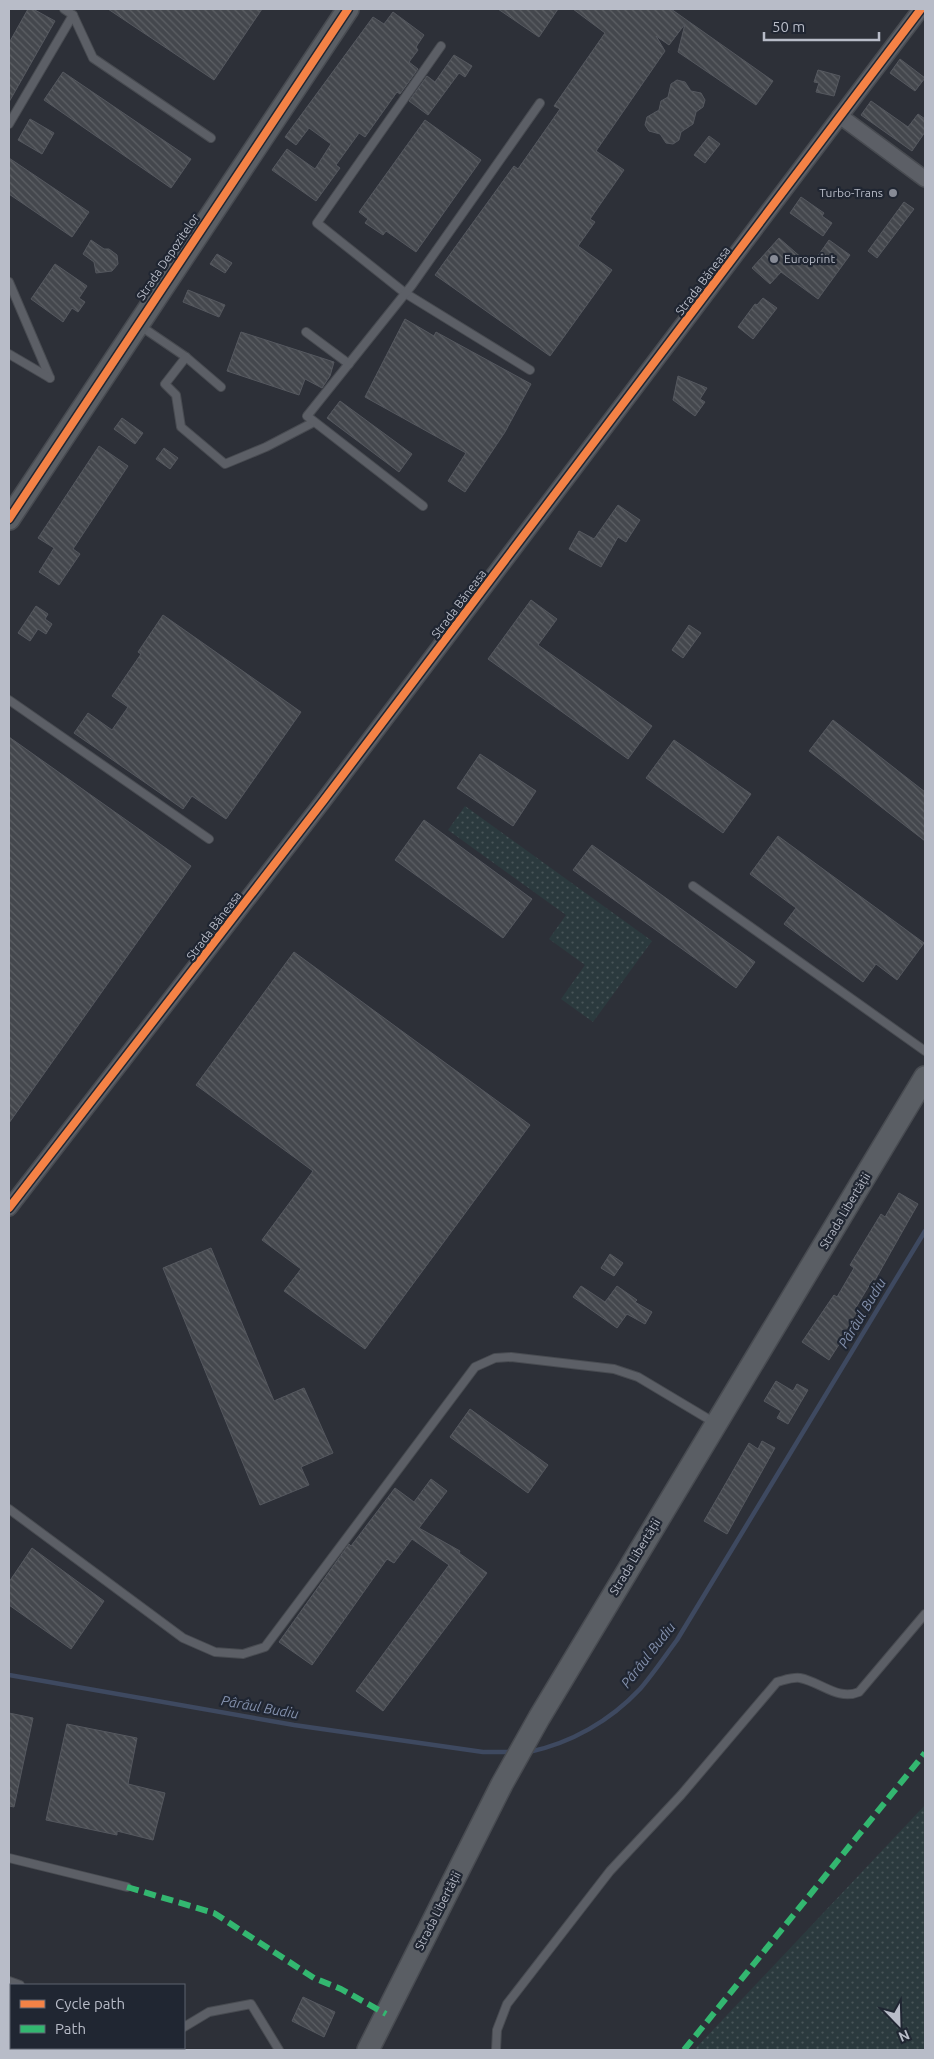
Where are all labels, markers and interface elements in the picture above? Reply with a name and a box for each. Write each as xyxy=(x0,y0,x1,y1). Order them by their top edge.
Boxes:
scale bar xyxy=(764,10,879,42)
text: 50 m xyxy=(772,18,805,35)
place label: Turbo-Trans xyxy=(819,186,883,199)
marker: Turbo-Trans xyxy=(887,187,899,199)
street label: Strada Depozitelor xyxy=(134,211,202,302)
street label: Strada Băneasa xyxy=(673,244,733,318)
place label: Europrint xyxy=(784,252,835,265)
marker: Europrint xyxy=(768,253,780,265)
street label: Strada Băneasa xyxy=(429,567,489,641)
street label: Strada Băneasa xyxy=(184,889,244,963)
street label: Strada Libertății xyxy=(817,1170,872,1251)
water label: Pârâul Budiu xyxy=(835,1275,889,1351)
street label: Strada Libertății xyxy=(607,1516,662,1597)
water label: Pârâul Budiu xyxy=(618,1619,679,1691)
water label: Pârâul Budiu xyxy=(220,1692,300,1722)
street label: Strada Libertății xyxy=(412,1869,463,1952)
legend xyxy=(10,1984,185,2049)
text: Cycle path xyxy=(55,1995,125,2012)
north arrow xyxy=(874,1999,924,2049)
text: Path xyxy=(55,2020,86,2037)
text: N xyxy=(896,2027,912,2045)

